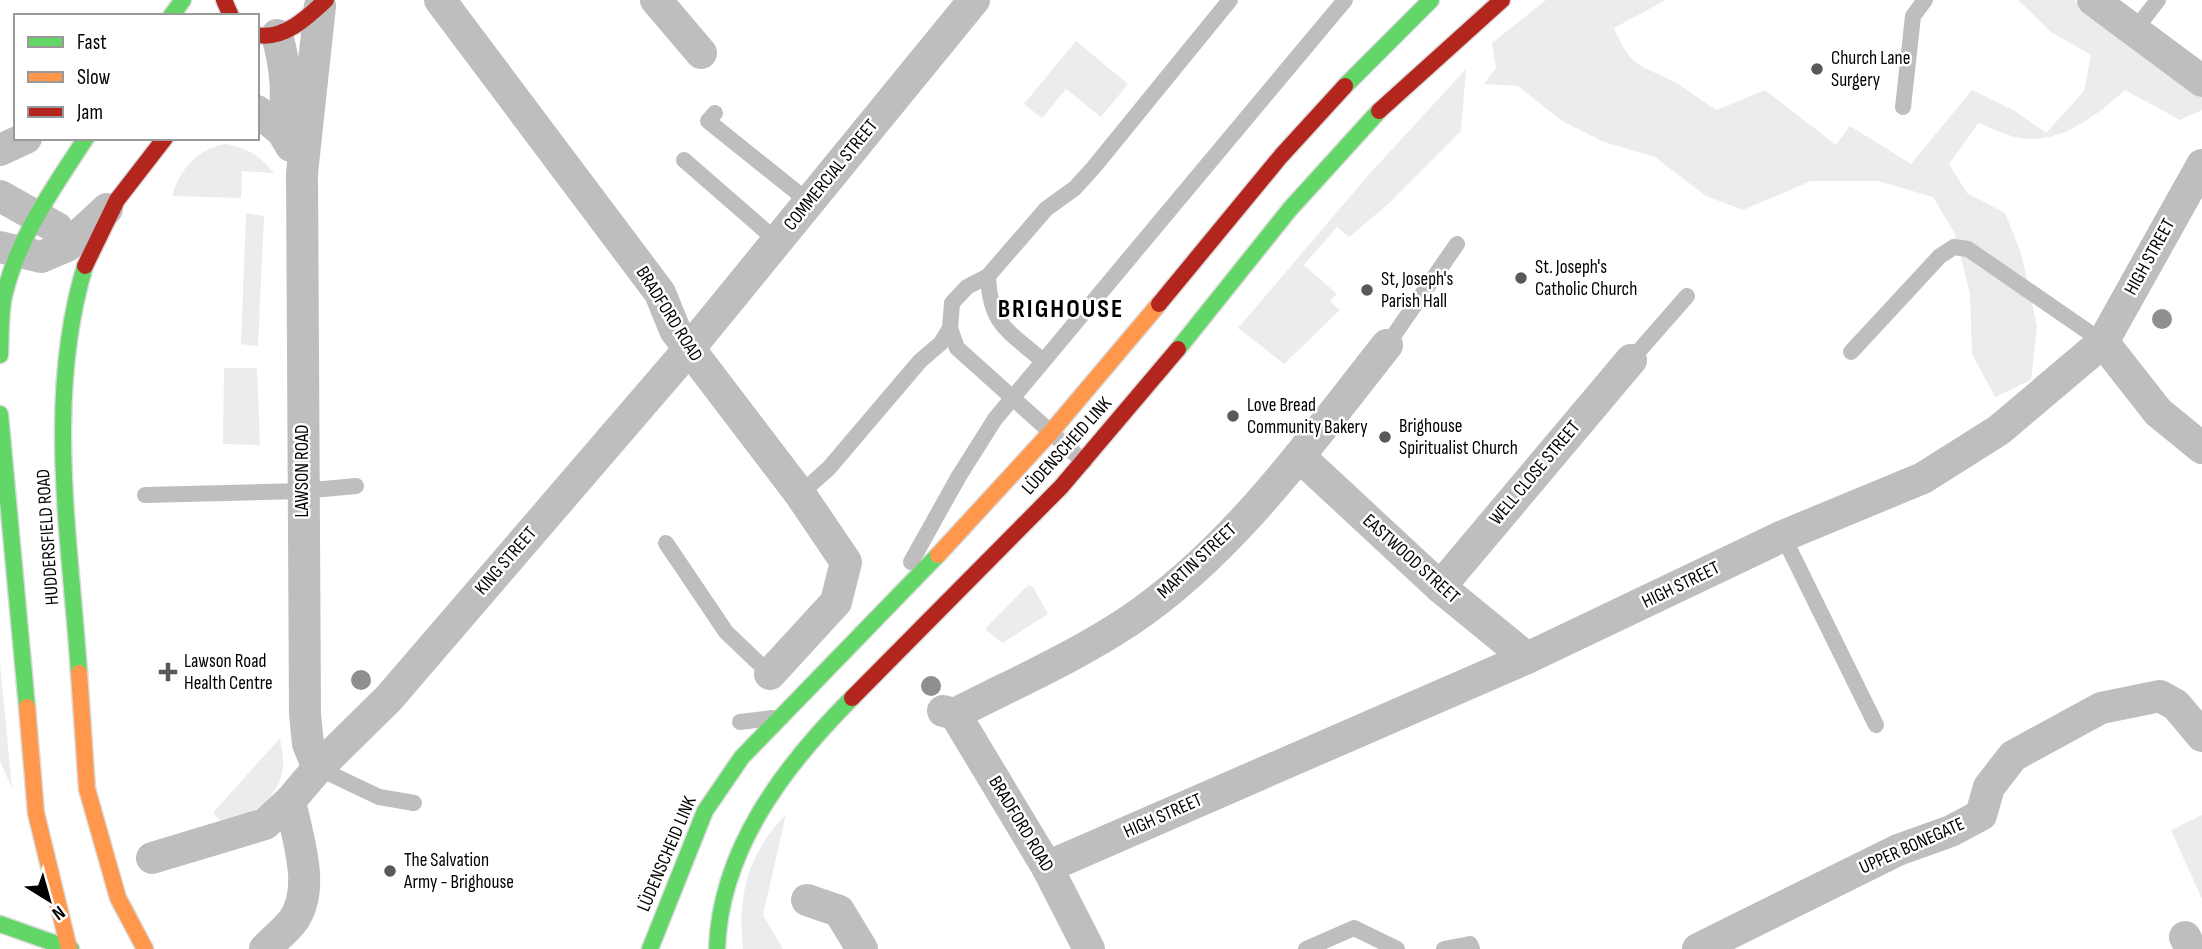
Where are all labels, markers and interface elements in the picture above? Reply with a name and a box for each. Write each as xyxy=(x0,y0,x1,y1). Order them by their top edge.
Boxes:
legend xyxy=(14,14,259,140)
text: Fast xyxy=(77,30,107,55)
place label: Church Lane Surgery xyxy=(1831,47,1910,92)
marker: Church Lane Surgery xyxy=(1809,61,1825,77)
text: Slow xyxy=(77,65,111,90)
text: Jam xyxy=(76,100,103,125)
street label: COMMERCIAL STREET xyxy=(779,114,883,235)
street label: HIGH STREET xyxy=(2120,215,2180,299)
place label: St. Joseph's Catholic Church xyxy=(1535,256,1637,301)
street label: BRADFORD ROAD xyxy=(631,262,707,366)
place label: St, Joseph's Parish Hall xyxy=(1381,268,1454,313)
marker: St. Joseph's Catholic Church xyxy=(1513,270,1529,286)
marker: St, Joseph's Parish Hall xyxy=(1359,282,1375,298)
district label: BRIGHOUSE xyxy=(998,294,1124,325)
street label: LÜDENSCHEID LINK xyxy=(1017,392,1117,499)
place label: Love Bread Community Bakery xyxy=(1247,394,1368,439)
marker: Love Bread Community Bakery xyxy=(1225,408,1241,424)
place label: Brighouse Spiritualist Church xyxy=(1399,415,1518,460)
street label: WELL CLOSE STREET xyxy=(1485,416,1586,530)
street label: LAWSON ROAD xyxy=(291,425,314,517)
marker: Brighouse Spiritualist Church xyxy=(1377,429,1393,445)
street label: HUDDERSFIELD ROAD xyxy=(32,468,64,606)
street label: EASTWOOD STREET xyxy=(1358,509,1465,609)
street label: MARTIN STREET xyxy=(1153,518,1242,604)
street label: KING STREET xyxy=(470,522,542,600)
street label: HIGH STREET xyxy=(1638,556,1724,614)
place label: Lawson Road Health Centre xyxy=(184,650,273,695)
marker: Lawson Road Health Centre xyxy=(158,662,178,682)
street label: BRADFORD ROAD xyxy=(983,772,1059,876)
street label: HIGH STREET xyxy=(1120,788,1206,843)
street label: LÜDENSCHEID LINK xyxy=(632,792,702,915)
street label: UPPER BONEGATE xyxy=(1856,813,1968,879)
place label: The Salvation Army - Brighouse xyxy=(403,849,514,894)
marker: The Salvation Army - Brighouse xyxy=(382,863,398,879)
north arrow xyxy=(14,865,84,935)
text: N xyxy=(47,900,69,925)

